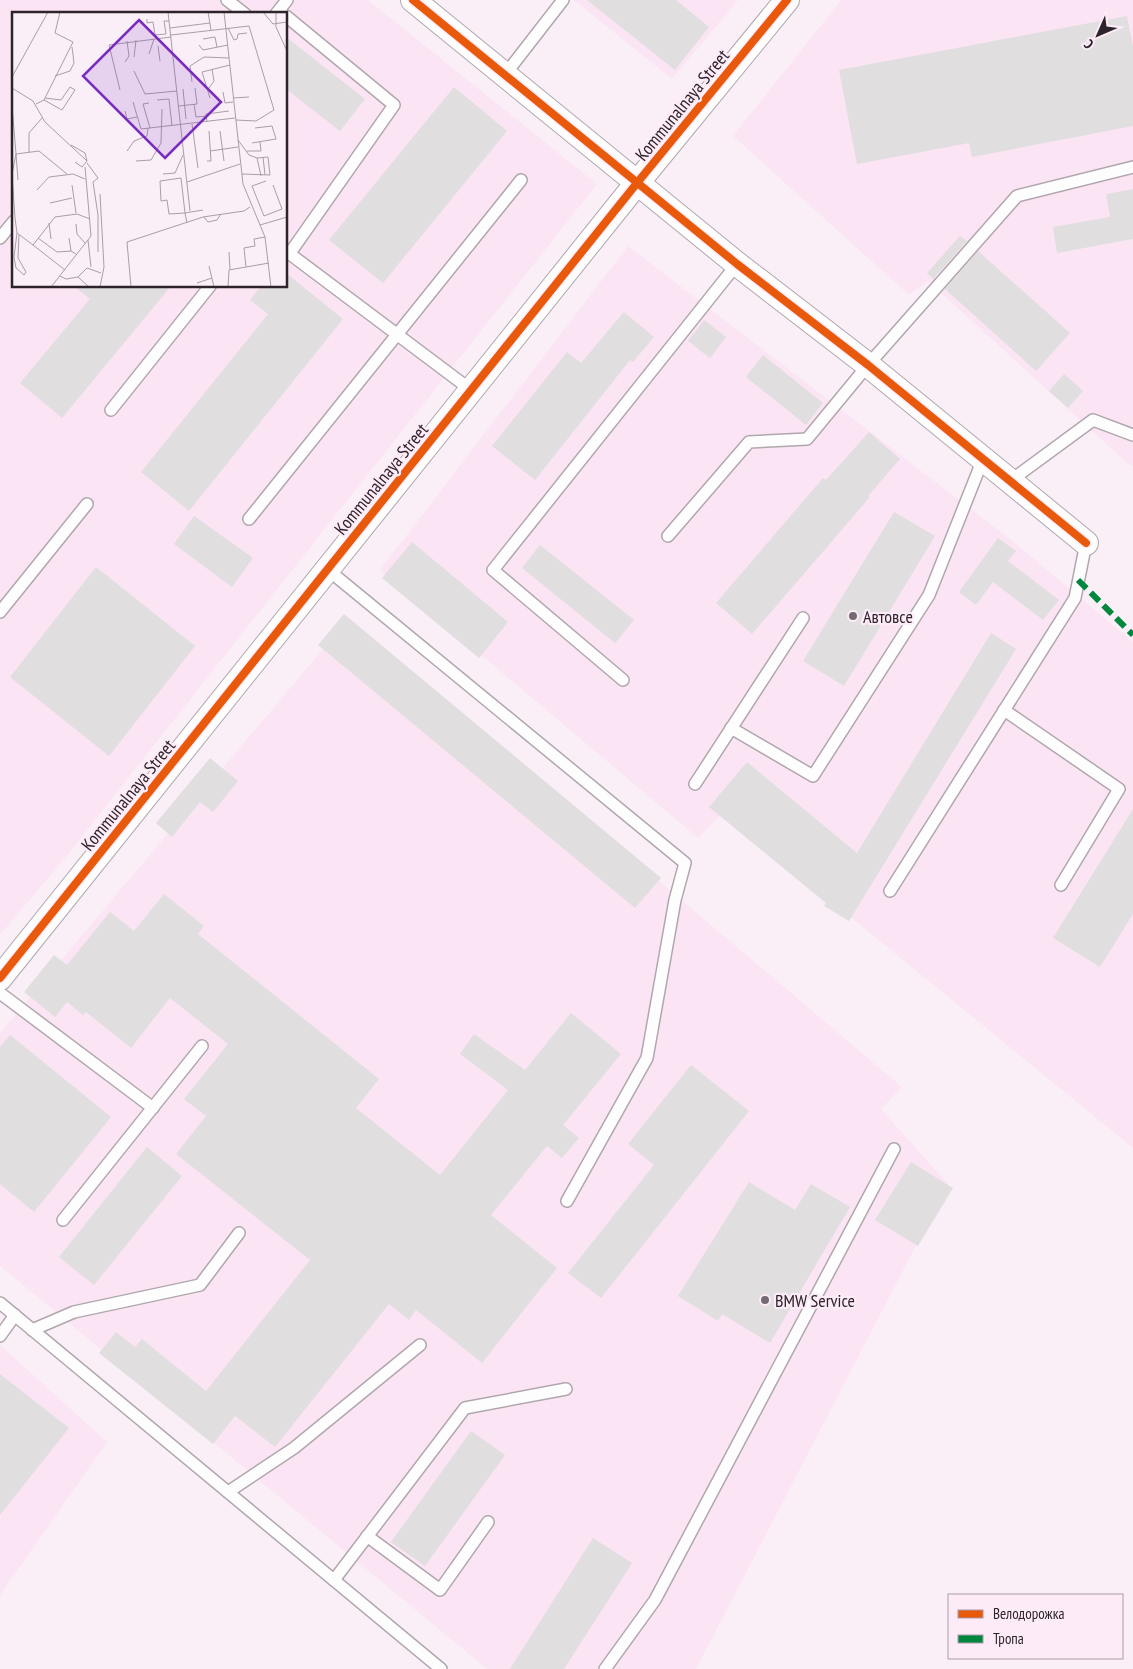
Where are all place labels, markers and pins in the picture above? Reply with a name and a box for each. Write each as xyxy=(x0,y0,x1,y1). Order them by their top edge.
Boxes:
place label: Автовсе xyxy=(863,605,913,628)
marker: Автовсе xyxy=(847,610,859,622)
place label: BMW Service xyxy=(775,1289,855,1312)
marker: BMW Service xyxy=(759,1294,771,1306)

